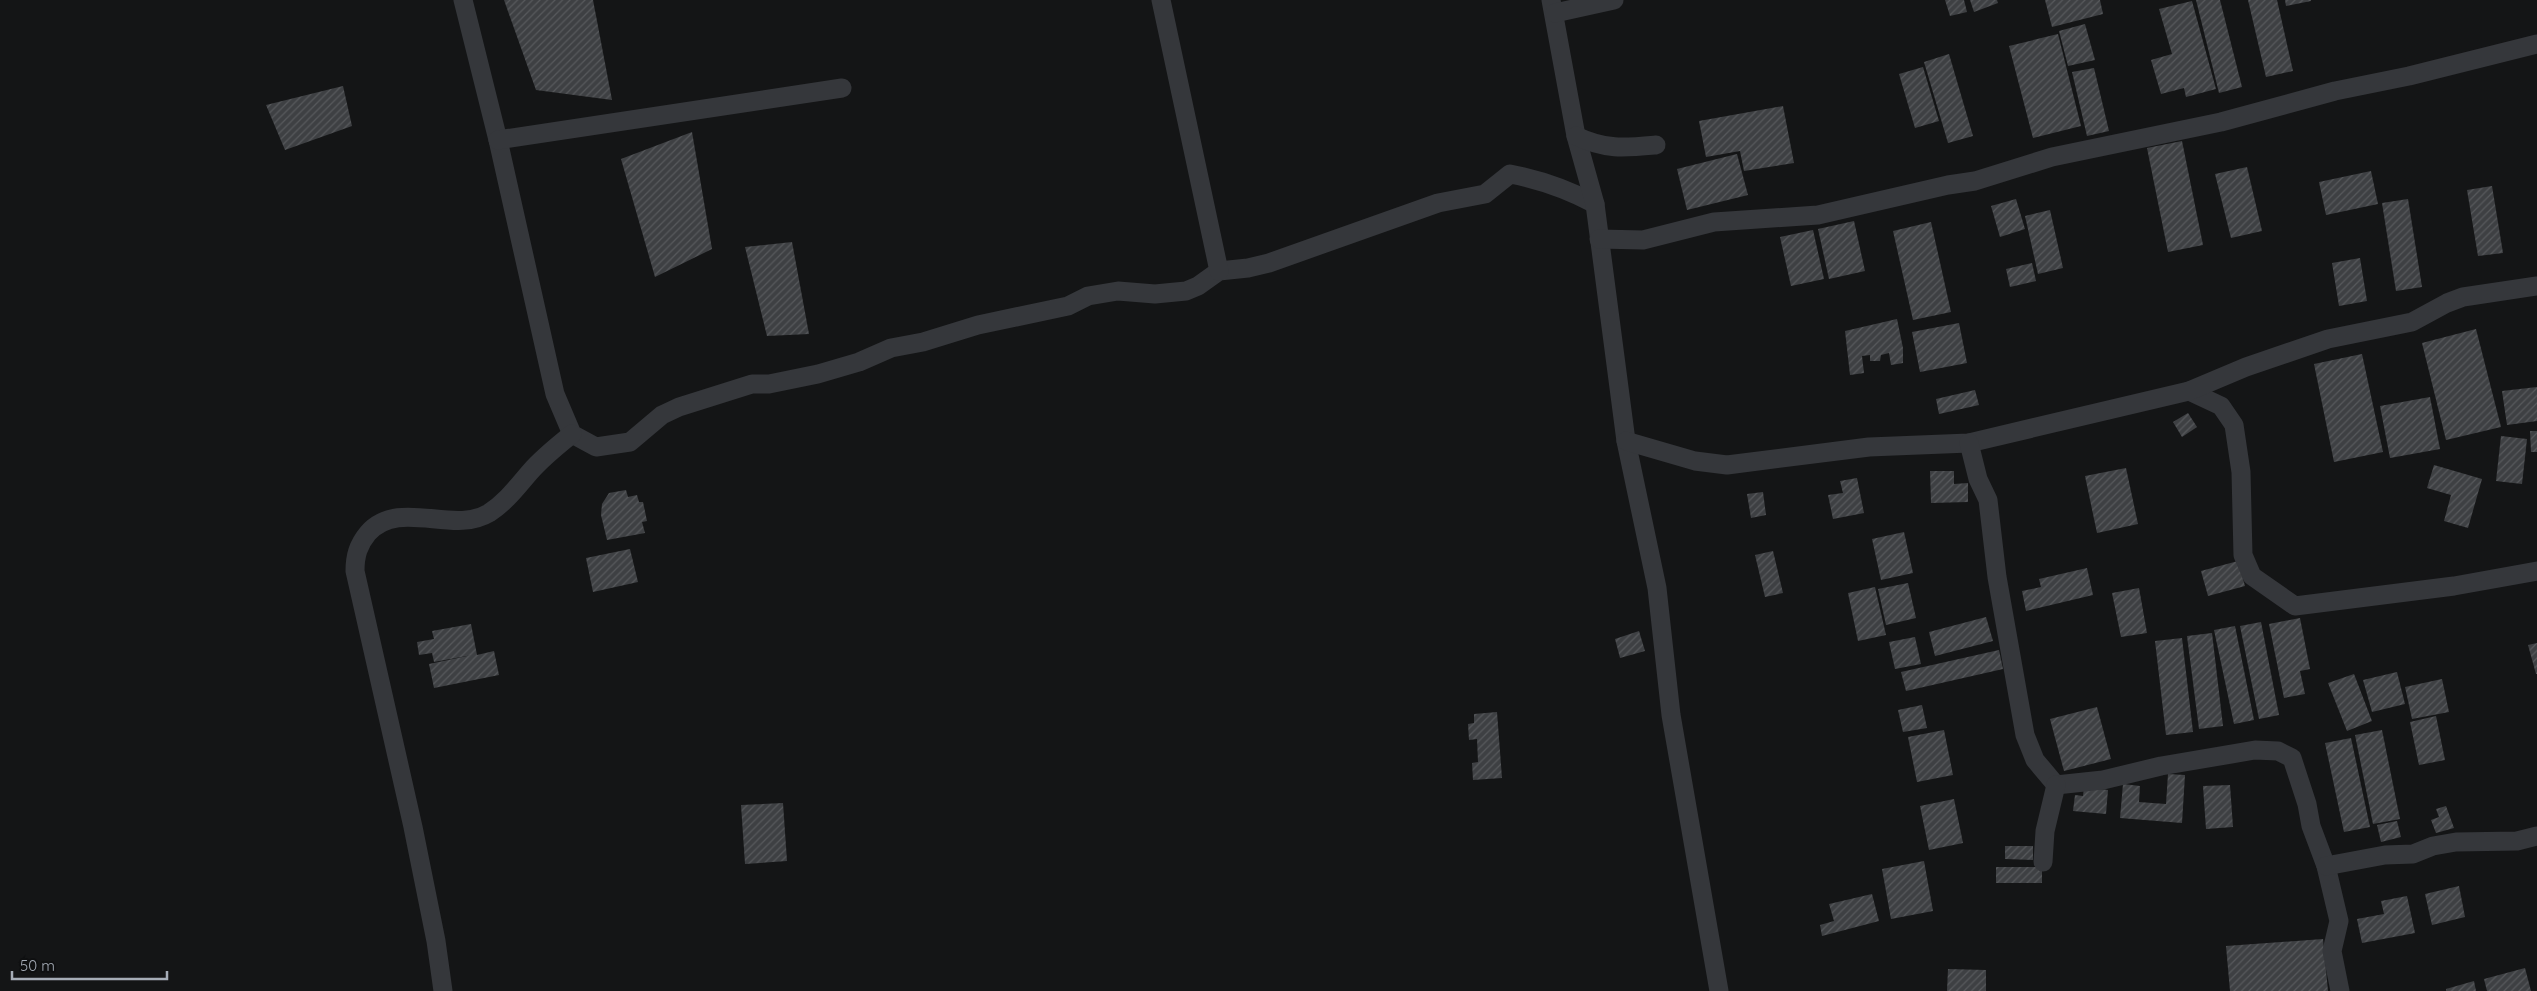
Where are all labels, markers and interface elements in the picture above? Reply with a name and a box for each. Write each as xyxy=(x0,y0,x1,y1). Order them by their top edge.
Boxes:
scale bar xyxy=(12,948,168,980)
text: 50 m xyxy=(20,956,55,975)

